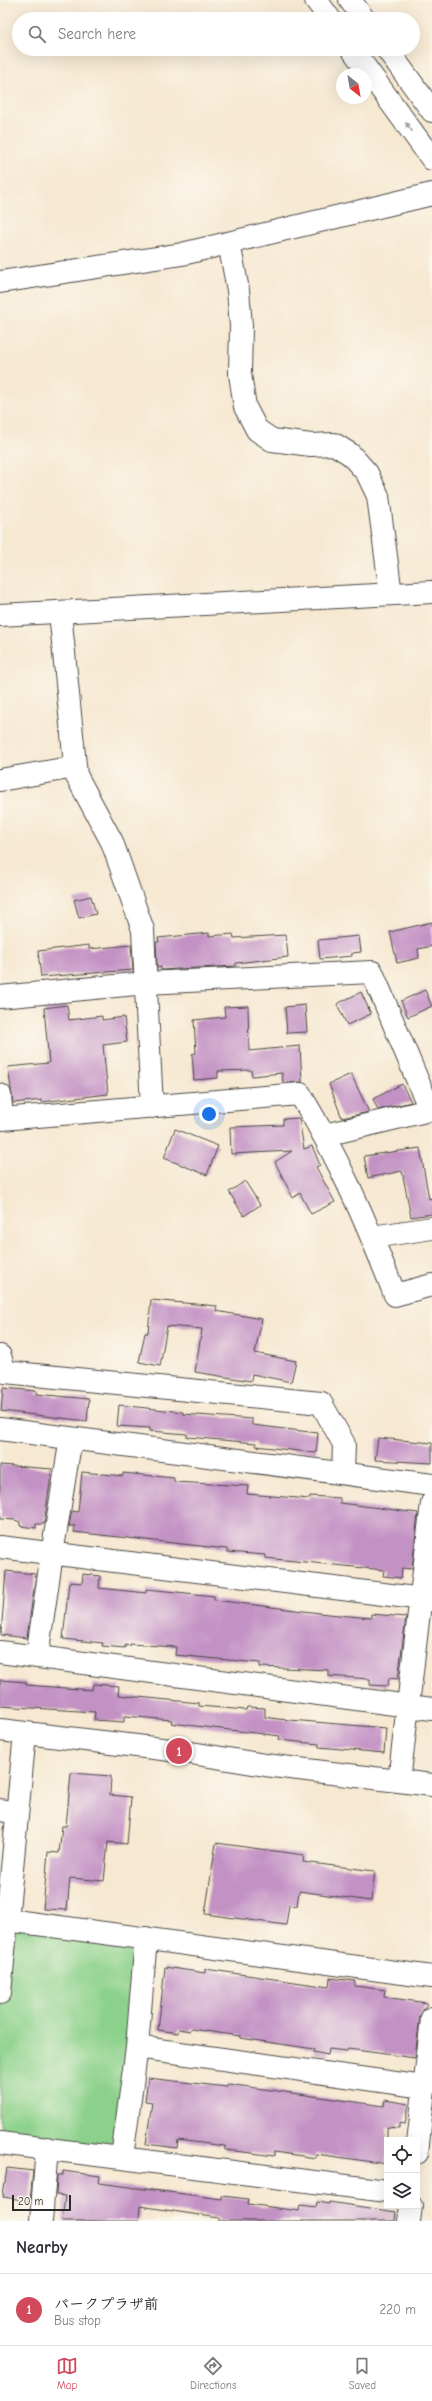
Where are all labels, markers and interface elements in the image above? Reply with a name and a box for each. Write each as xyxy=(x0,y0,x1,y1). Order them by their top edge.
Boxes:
search box xyxy=(12,12,420,56)
icon: search xyxy=(26,23,48,45)
text: Search here xyxy=(58,25,136,43)
north arrow xyxy=(336,68,372,104)
one-way arrow xyxy=(405,122,413,132)
your location xyxy=(199,1104,219,1124)
pin: 1 xyxy=(166,1736,192,1766)
map controls xyxy=(384,2137,420,2209)
button: locate xyxy=(384,2137,420,2173)
button: layers xyxy=(384,2173,420,2209)
scale bar xyxy=(12,2193,71,2212)
text: 20 m xyxy=(18,2195,43,2208)
text: Nearby xyxy=(16,2238,67,2257)
text: パークプラザ前 xyxy=(54,2295,159,2313)
text: 1 xyxy=(26,2302,32,2317)
text: 220 m xyxy=(379,2302,416,2317)
text: Bus stop xyxy=(54,2313,101,2328)
tab: Map xyxy=(56,2355,78,2392)
tab: Directions xyxy=(190,2355,237,2392)
tab: Saved xyxy=(349,2355,376,2392)

